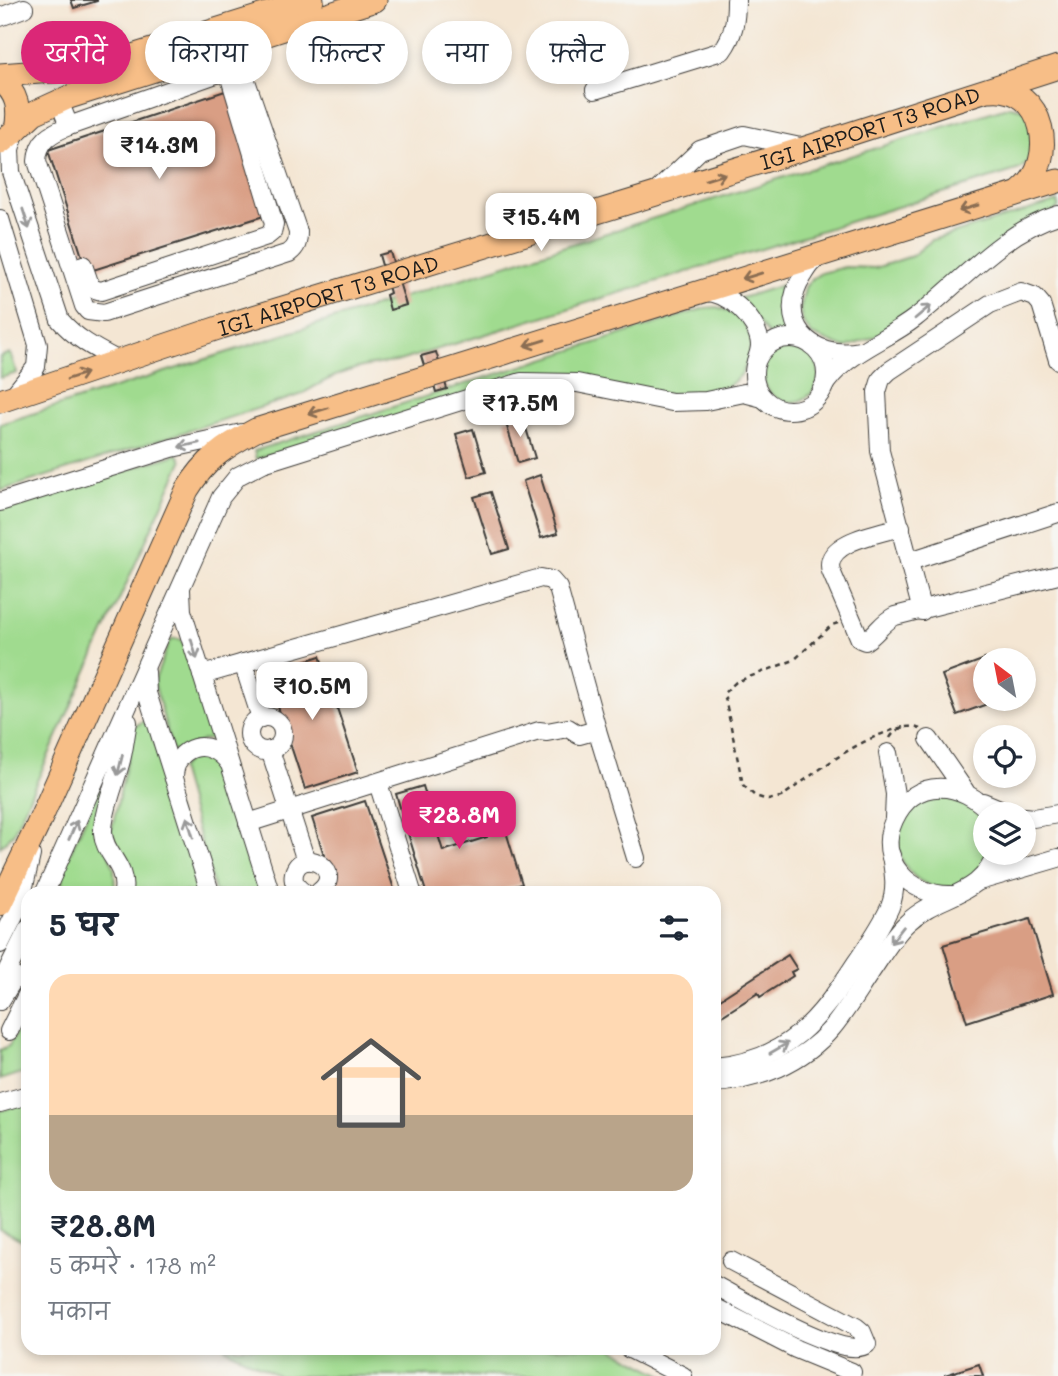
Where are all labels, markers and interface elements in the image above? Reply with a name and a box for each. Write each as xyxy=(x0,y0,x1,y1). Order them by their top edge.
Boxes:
chip: खरीदें xyxy=(21,21,131,84)
chip: किराया xyxy=(145,21,272,84)
chip: फ़िल्टर xyxy=(286,21,408,84)
chip: नया xyxy=(422,21,512,84)
chip: फ़्लैट xyxy=(526,21,629,84)
street label: IGI AIRPORT T3 ROAD xyxy=(757,80,983,175)
pin: ₹14.3M xyxy=(102,122,216,181)
text: ₹14.3M xyxy=(119,129,199,159)
one-way arrow xyxy=(703,169,725,182)
pin: ₹15.4M xyxy=(484,194,598,253)
text: ₹15.4M xyxy=(501,201,581,231)
one-way arrow xyxy=(959,203,981,216)
one-way arrow xyxy=(21,208,34,230)
street label: IGI AIRPORT T3 ROAD xyxy=(215,248,442,341)
one-way arrow xyxy=(742,271,764,284)
one-way arrow xyxy=(914,304,932,320)
one-way arrow xyxy=(524,338,546,351)
one-way arrow xyxy=(65,369,87,381)
pin: ₹17.5M xyxy=(463,380,577,439)
text: ₹17.5M xyxy=(481,387,559,417)
one-way arrow xyxy=(307,405,329,418)
one-way arrow xyxy=(178,438,201,452)
one-way arrow xyxy=(189,638,201,660)
north arrow xyxy=(973,648,1036,710)
map controls xyxy=(973,648,1036,865)
pin: ₹10.5M xyxy=(255,662,369,722)
text: ₹10.5M xyxy=(272,670,352,700)
button: locate xyxy=(973,725,1036,788)
one-way arrow xyxy=(113,753,126,775)
pin: ₹28.8M xyxy=(402,792,516,851)
text: ₹28.8M xyxy=(418,799,500,829)
button: layers xyxy=(973,802,1036,865)
one-way arrow xyxy=(182,817,195,839)
one-way arrow xyxy=(67,820,80,841)
text: 5 घर xyxy=(49,904,117,944)
icon: filters xyxy=(655,909,693,947)
one-way arrow xyxy=(890,925,905,943)
icon: home xyxy=(308,1020,434,1146)
one-way arrow xyxy=(768,1040,788,1054)
text: ₹28.8M xyxy=(49,1205,156,1245)
text: 5 कमरे · 178 m² xyxy=(49,1250,216,1280)
text: मकान xyxy=(49,1296,110,1326)

